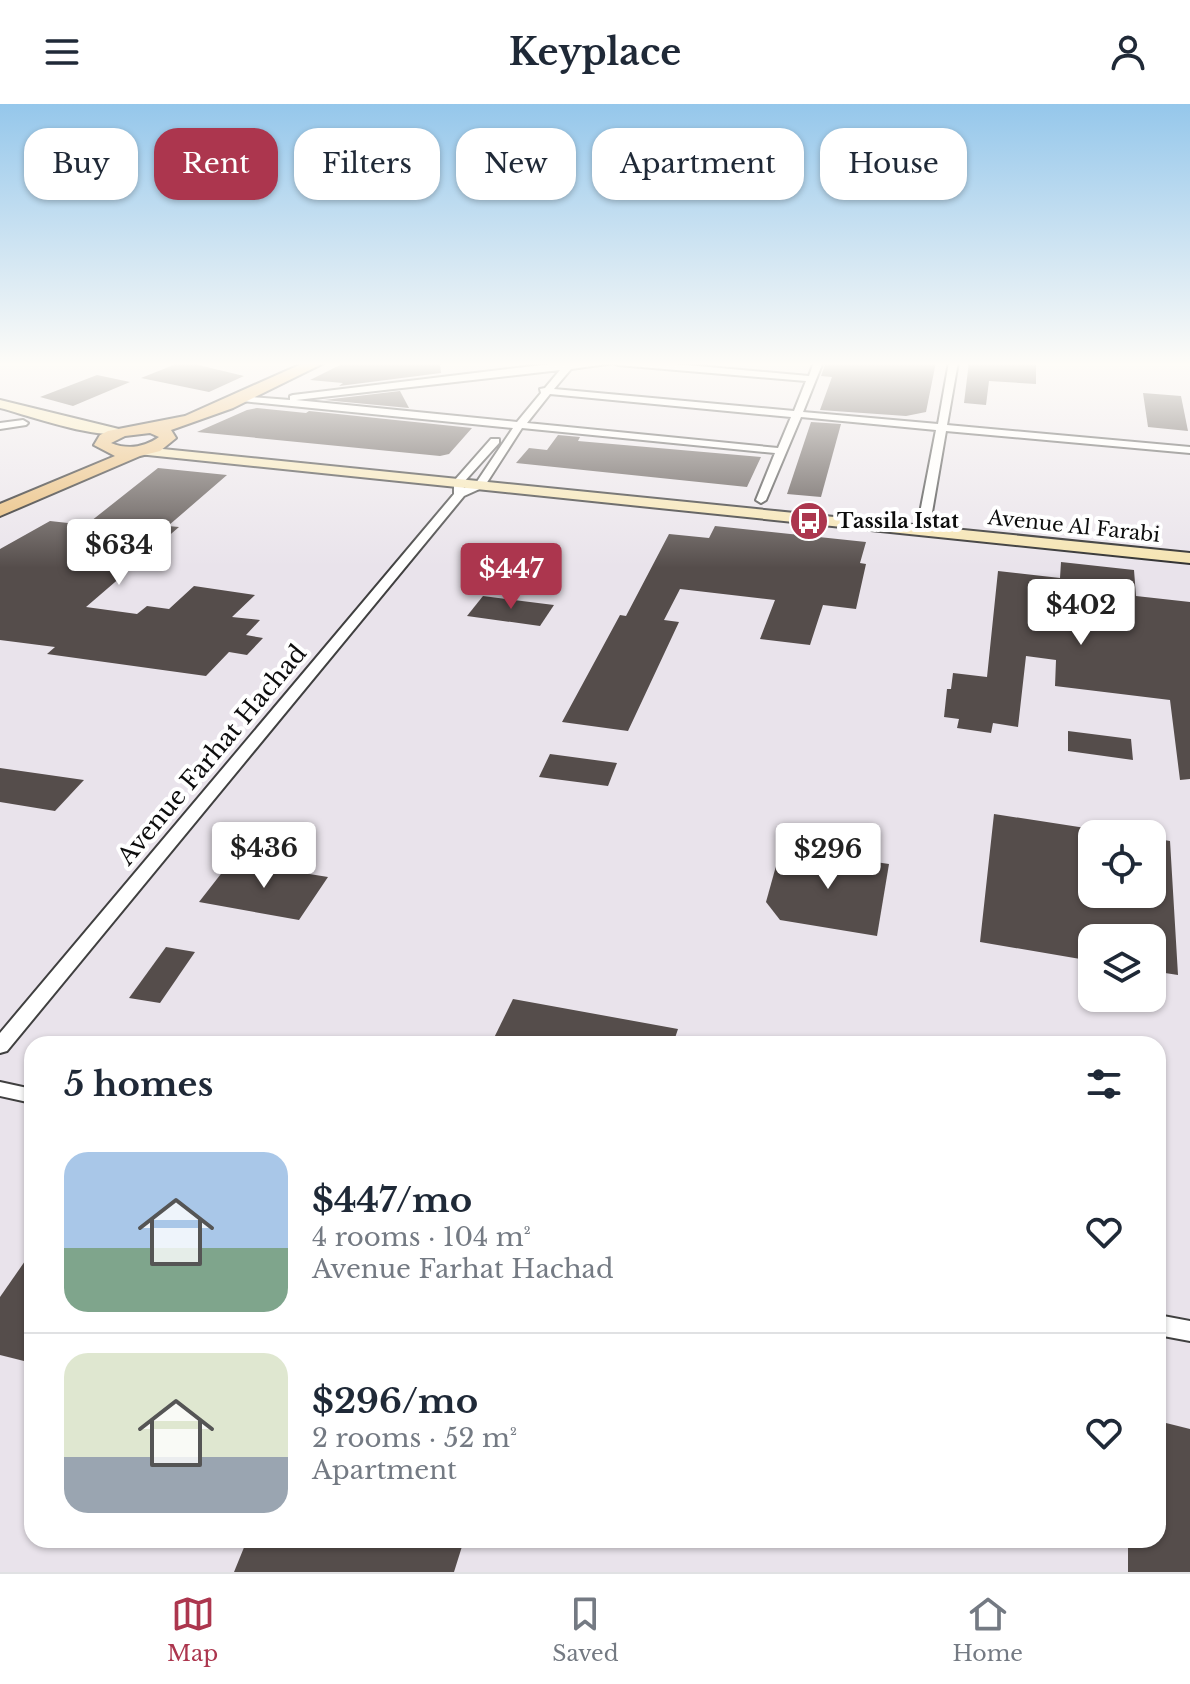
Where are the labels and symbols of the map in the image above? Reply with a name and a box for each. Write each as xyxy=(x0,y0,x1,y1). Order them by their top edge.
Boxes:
bus stop icon: Tassila Istat xyxy=(788,500,830,542)
street label: Avenue Al Farabi xyxy=(986,505,1161,547)
place label: Tassila Istat xyxy=(837,509,959,533)
pin: $634 xyxy=(72,519,166,587)
pin: $447 xyxy=(464,543,558,611)
pin: $402 xyxy=(1034,579,1128,647)
street label: Avenue Farhat Hachad xyxy=(110,639,312,871)
pin: $436 xyxy=(217,822,311,890)
pin: $296 xyxy=(781,823,875,891)

